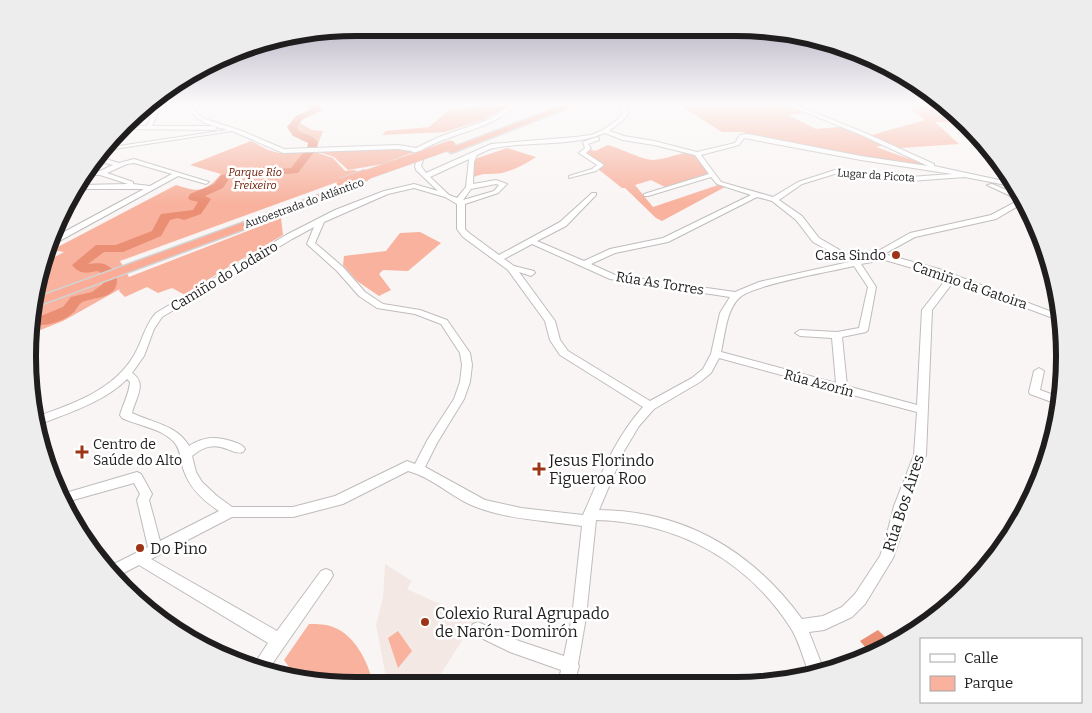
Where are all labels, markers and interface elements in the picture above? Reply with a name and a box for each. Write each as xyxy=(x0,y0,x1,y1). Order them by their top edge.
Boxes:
park label: Parque Río Freixeiro xyxy=(228,166,282,192)
street label: Lugar da Picota xyxy=(837,166,915,185)
street label: Autoestrada do Atlántico xyxy=(243,176,366,231)
street label: Camiño do Lodairo xyxy=(167,238,281,315)
place label: Casa Sindo xyxy=(815,247,886,264)
marker: Casa Sindo xyxy=(890,249,902,261)
street label: Camiño da Gatoira xyxy=(910,258,1030,313)
street label: Rúa As Torres xyxy=(615,268,705,299)
street label: Rúa Azorín xyxy=(782,366,856,401)
place label: Centro de Saúde do Alto xyxy=(93,436,182,469)
marker: Centro de Saúde do Alto xyxy=(75,445,89,459)
place label: Jesus Florindo Figueroa Roo xyxy=(548,451,654,488)
street label: Rúa Bos Aires xyxy=(879,452,928,554)
marker: Jesus Florindo Figueroa Roo xyxy=(533,463,545,475)
place label: Do Pino xyxy=(150,539,207,558)
marker: Do Pino xyxy=(134,542,146,554)
place label: Colexio Rural Agrupado de Narón-Domirón xyxy=(435,604,610,641)
marker: Colexio Rural Agrupado de Narón-Domirón xyxy=(419,616,431,628)
legend xyxy=(920,638,1082,703)
text: Calle xyxy=(964,649,998,667)
text: Parque xyxy=(964,674,1013,692)

